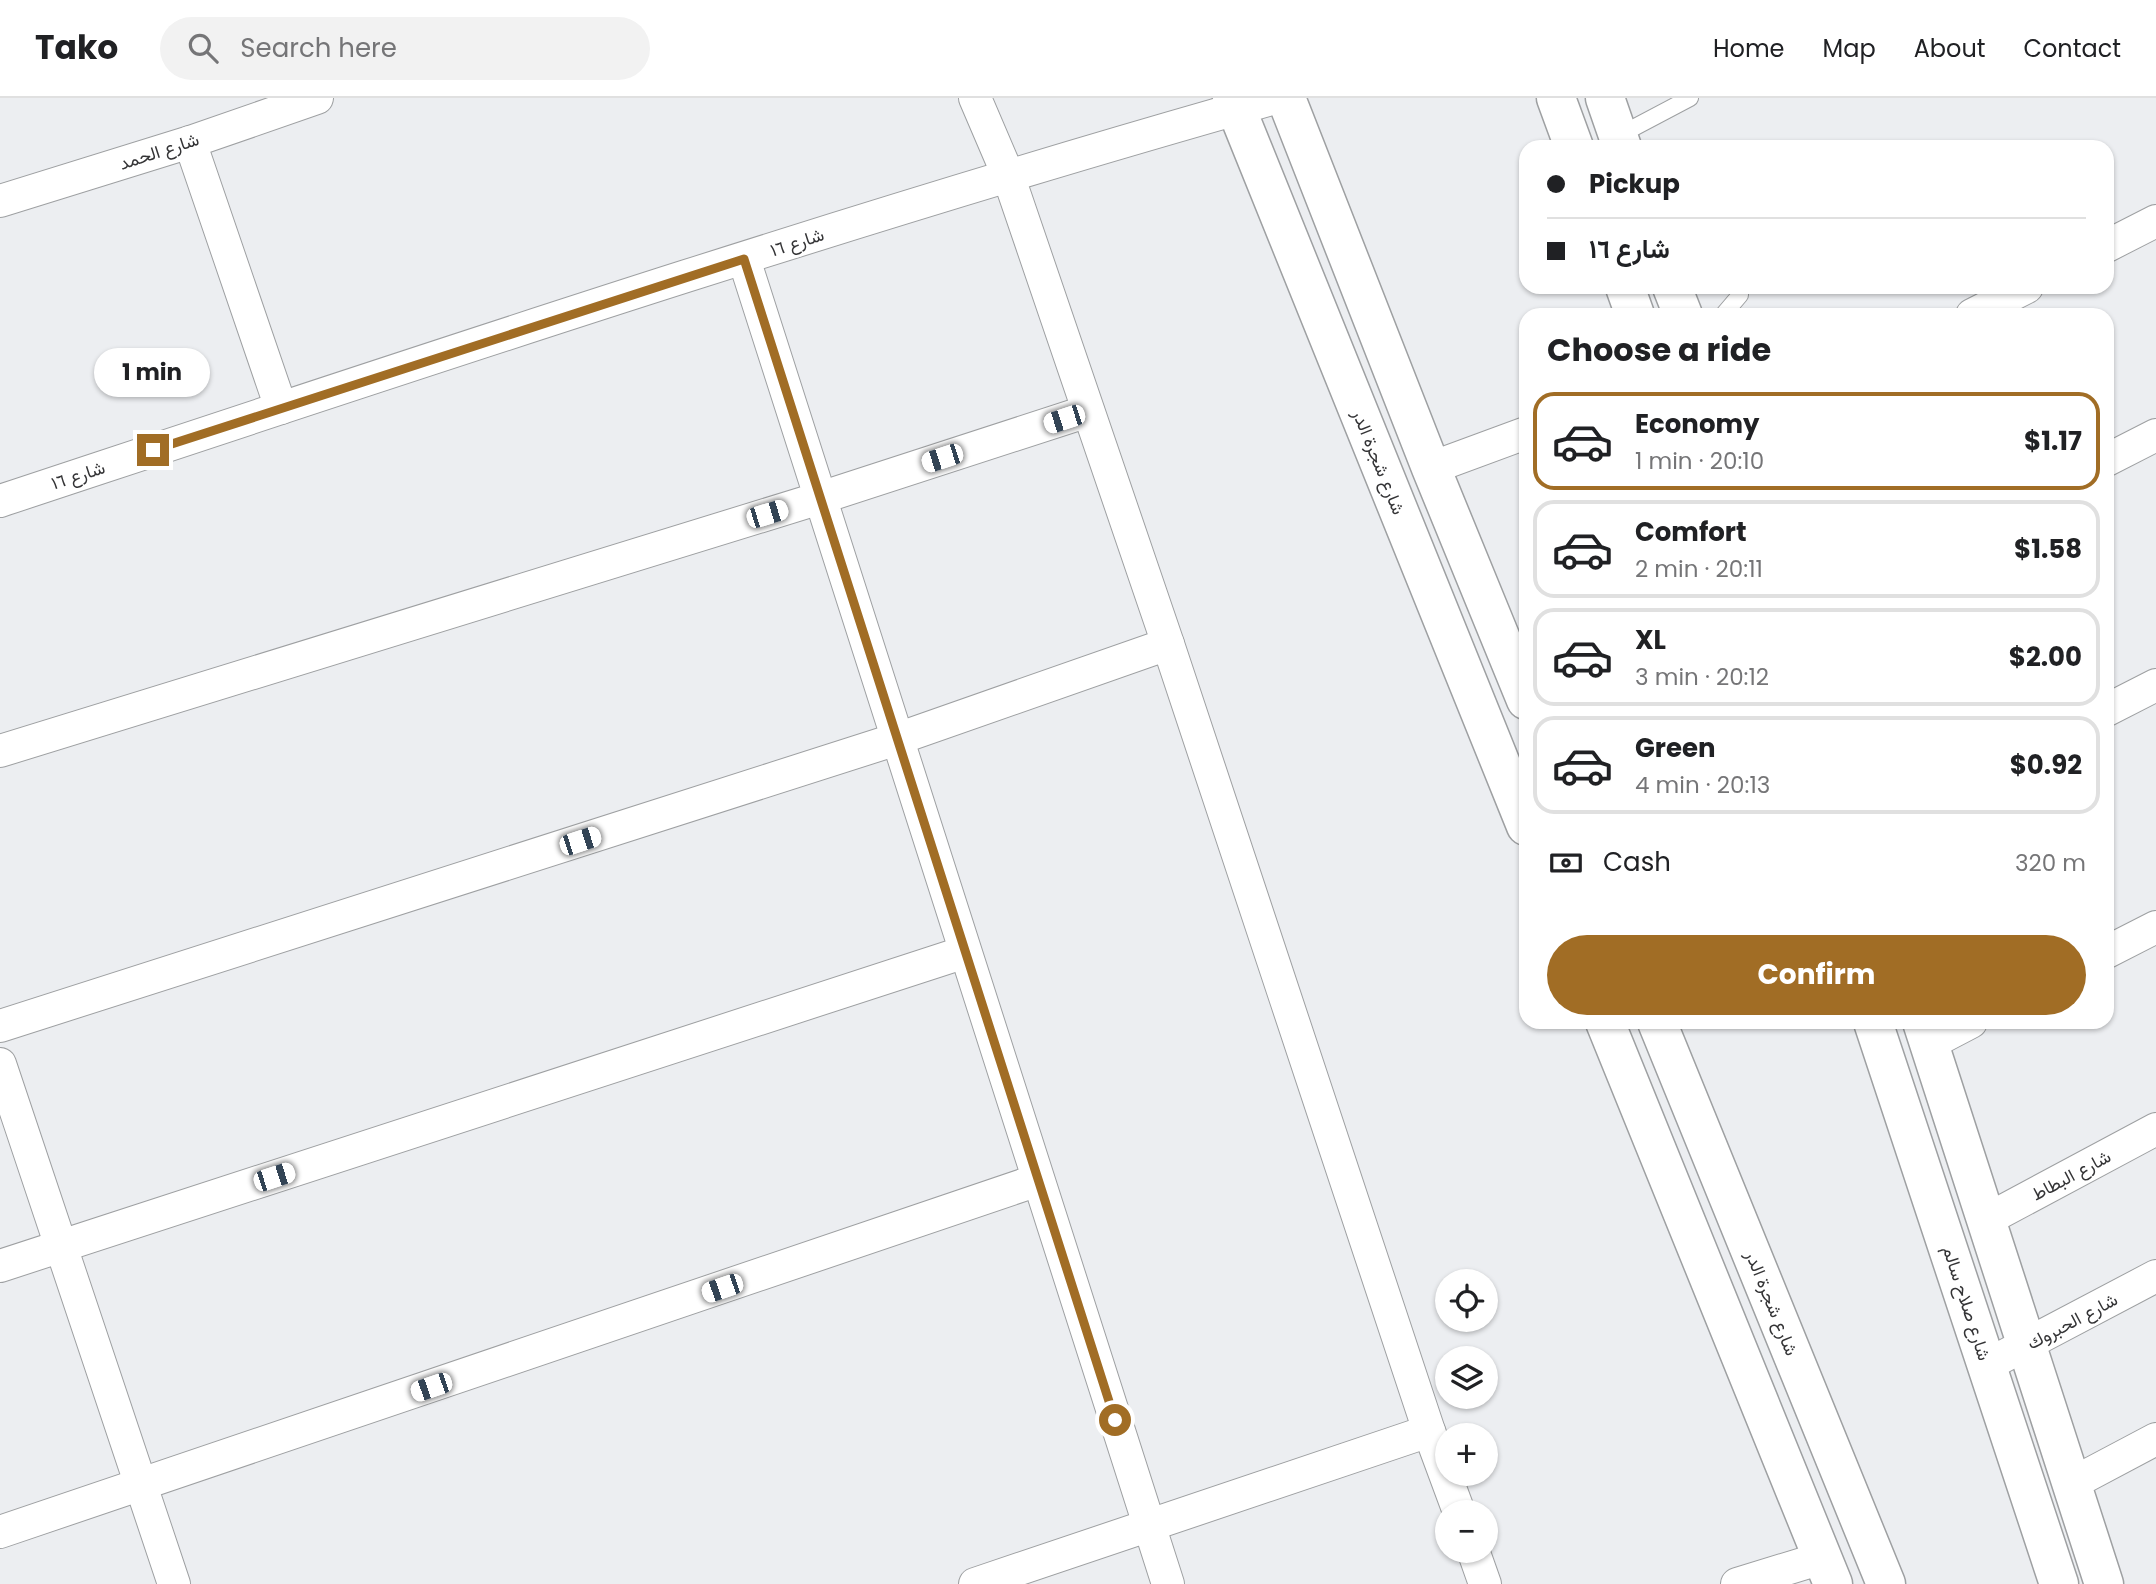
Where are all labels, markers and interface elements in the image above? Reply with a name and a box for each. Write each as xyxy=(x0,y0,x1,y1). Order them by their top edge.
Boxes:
search box xyxy=(160,17,650,80)
text: Tako xyxy=(35,24,118,71)
icon: search xyxy=(184,29,222,67)
text: Search here xyxy=(240,30,397,66)
text: Home xyxy=(1713,32,1785,65)
text: Map xyxy=(1823,32,1876,65)
text: About xyxy=(1914,32,1985,65)
text: Contact xyxy=(2023,32,2121,65)
street label: شارع الحمد xyxy=(116,126,202,176)
text: Pickup xyxy=(1589,166,1680,202)
street label: شارع ١٦ xyxy=(767,222,827,262)
text: شارع ١٦ xyxy=(1589,231,1670,267)
text: Choose a ride xyxy=(1547,327,1771,372)
callout: 1 min xyxy=(95,348,211,398)
text: 1 min xyxy=(122,356,182,388)
car xyxy=(1041,403,1088,435)
street label: شارع شجرة الدر xyxy=(1346,405,1411,518)
text: Economy xyxy=(1635,406,1759,442)
icon: car xyxy=(1551,410,1614,473)
text: $1.17 xyxy=(2024,423,2082,459)
route end xyxy=(137,434,169,466)
car xyxy=(919,442,966,474)
text: 1 min · 20:10 xyxy=(1635,445,1764,477)
street label: شارع ١٦ xyxy=(48,455,108,495)
car xyxy=(744,498,791,530)
text: Comfort xyxy=(1635,514,1747,550)
icon: car xyxy=(1551,518,1614,581)
text: $1.58 xyxy=(2014,531,2082,567)
text: 2 min · 20:11 xyxy=(1635,553,1763,585)
text: XL xyxy=(1635,622,1666,658)
icon: car xyxy=(1551,626,1614,689)
text: $2.00 xyxy=(2009,639,2082,675)
text: 3 min · 20:12 xyxy=(1635,661,1769,693)
text: Green xyxy=(1635,730,1716,766)
icon: car xyxy=(1551,734,1614,797)
text: $0.92 xyxy=(2010,747,2082,783)
text: 4 min · 20:13 xyxy=(1635,769,1770,801)
car xyxy=(557,825,604,857)
icon: cash xyxy=(1547,844,1585,882)
text: Cash xyxy=(1603,844,1671,880)
text: 320 m xyxy=(2015,847,2086,879)
button: Confirm xyxy=(1547,935,2086,1015)
street label: شارع البطاط xyxy=(2027,1144,2115,1206)
car xyxy=(251,1161,298,1193)
street label: شارع صلاح سالم xyxy=(1937,1242,1997,1364)
street label: شارع شجرة الدر xyxy=(1739,1246,1804,1359)
map controls xyxy=(1435,1269,1498,1563)
button: locate xyxy=(1435,1269,1498,1332)
car xyxy=(699,1271,746,1305)
street label: شارع الحبروك xyxy=(2022,1287,2122,1355)
button: layers xyxy=(1435,1346,1498,1409)
car xyxy=(408,1370,455,1404)
route start xyxy=(1099,1404,1131,1436)
button: + xyxy=(1435,1423,1498,1486)
button: − xyxy=(1435,1500,1498,1563)

